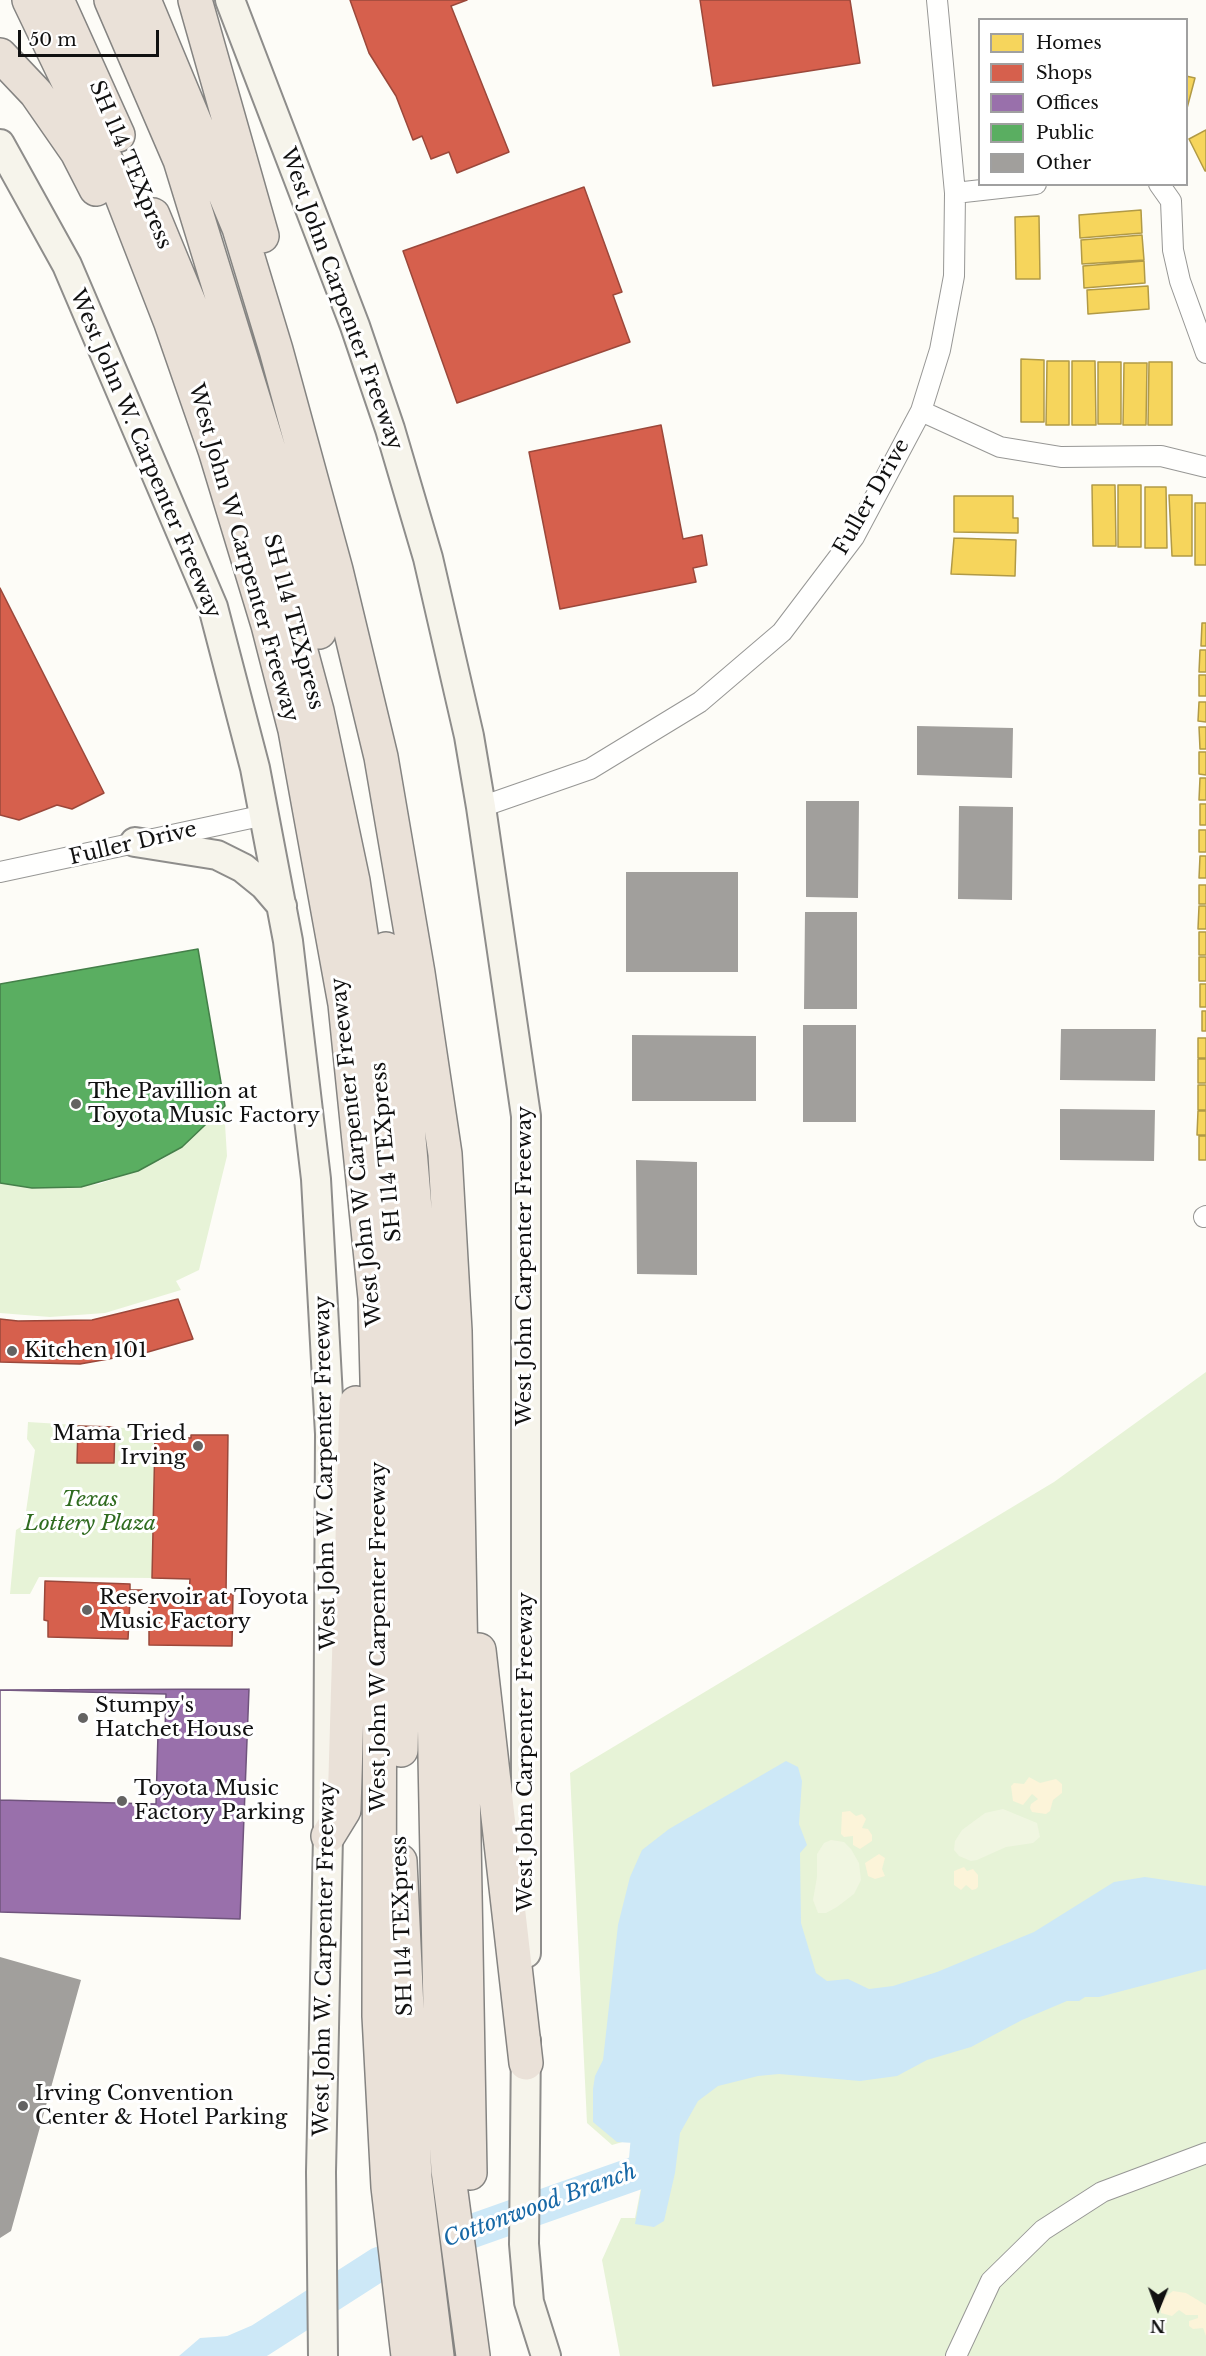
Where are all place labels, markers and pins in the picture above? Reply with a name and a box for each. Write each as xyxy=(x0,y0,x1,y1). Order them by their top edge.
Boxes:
place label: The Pavillion at Toyota Music Factory xyxy=(88,1079,320,1129)
marker: The Pavillion at Toyota Music Factory xyxy=(69,1097,83,1111)
place label: Kitchen 101 xyxy=(24,1338,147,1364)
marker: Kitchen 101 xyxy=(5,1344,19,1358)
place label: Mama Tried Irving xyxy=(53,1421,186,1471)
marker: Mama Tried Irving xyxy=(191,1439,205,1453)
place label: Reservoir at Toyota Music Factory xyxy=(99,1585,308,1635)
marker: Reservoir at Toyota Music Factory xyxy=(80,1603,94,1617)
place label: Stumpy's Hatchet House xyxy=(95,1693,254,1743)
marker: Stumpy's Hatchet House xyxy=(76,1711,90,1725)
place label: Toyota Music Factory Parking xyxy=(134,1776,304,1826)
marker: Toyota Music Factory Parking xyxy=(115,1794,129,1808)
place label: Irving Convention Center & Hotel Parking xyxy=(35,2081,287,2131)
marker: Irving Convention Center & Hotel Parking xyxy=(16,2099,30,2113)

